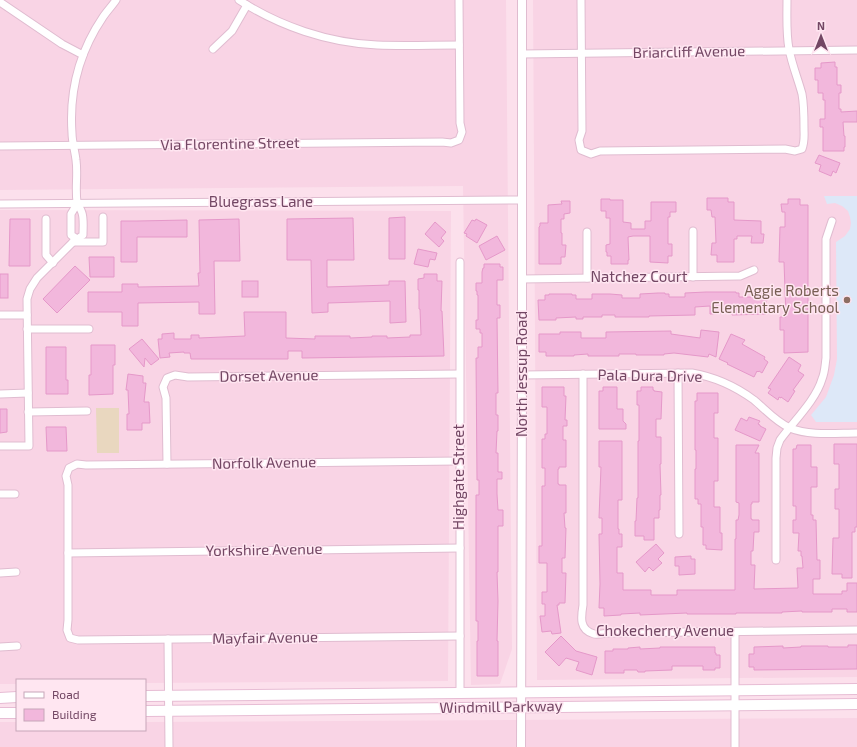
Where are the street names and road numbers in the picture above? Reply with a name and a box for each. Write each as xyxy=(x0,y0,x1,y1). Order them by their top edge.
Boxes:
street label: Briarcliff Avenue xyxy=(633,41,745,61)
street label: Via Florentine Street xyxy=(160,133,300,153)
street label: Bluegrass Lane xyxy=(209,192,313,210)
street label: Natchez Court xyxy=(591,267,688,285)
street label: North Jessup Road xyxy=(512,311,530,437)
street label: Dorset Avenue xyxy=(219,365,319,385)
street label: Pala Dura Drive xyxy=(597,365,703,385)
street label: Highgate Street xyxy=(449,424,467,530)
street label: Norfolk Avenue xyxy=(212,452,316,472)
street label: Yorkshire Avenue xyxy=(205,539,323,559)
street label: Chokecherry Avenue xyxy=(596,621,734,639)
street label: Mayfair Avenue xyxy=(212,627,318,647)
street label: Windmill Parkway xyxy=(439,696,563,716)

